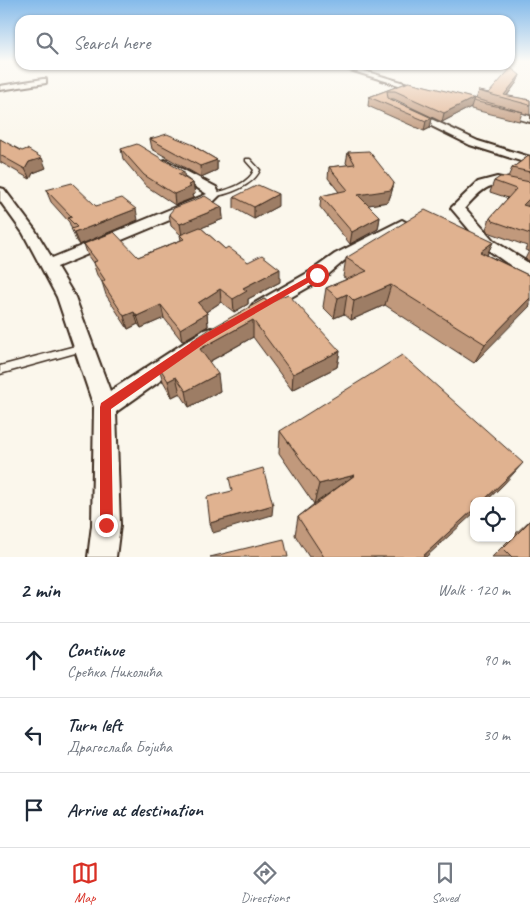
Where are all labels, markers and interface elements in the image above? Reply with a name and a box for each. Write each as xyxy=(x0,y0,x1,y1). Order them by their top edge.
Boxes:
search box xyxy=(15,15,515,70)
icon: search xyxy=(33,29,61,57)
text: Search here xyxy=(73,31,150,55)
route start xyxy=(306,264,329,287)
map controls xyxy=(470,497,515,542)
button: locate xyxy=(470,497,515,542)
route end xyxy=(95,514,118,537)
text: 2 min xyxy=(20,577,60,603)
text: Walk · 120 m xyxy=(438,580,510,600)
text: Continue xyxy=(67,638,124,662)
icon: ahead xyxy=(20,646,48,674)
text: 90 m xyxy=(483,650,510,670)
text: Срећка Николића xyxy=(67,662,162,682)
text: Turn left xyxy=(67,713,122,737)
icon: left xyxy=(20,721,48,749)
text: 30 m xyxy=(483,725,510,745)
text: Драгослава Бојића xyxy=(67,737,172,757)
icon: arrive xyxy=(20,796,48,824)
text: Arrive at destination xyxy=(67,798,203,822)
tab: Map xyxy=(71,859,99,906)
tab: Directions xyxy=(241,859,289,906)
tab: Saved xyxy=(431,859,459,906)

